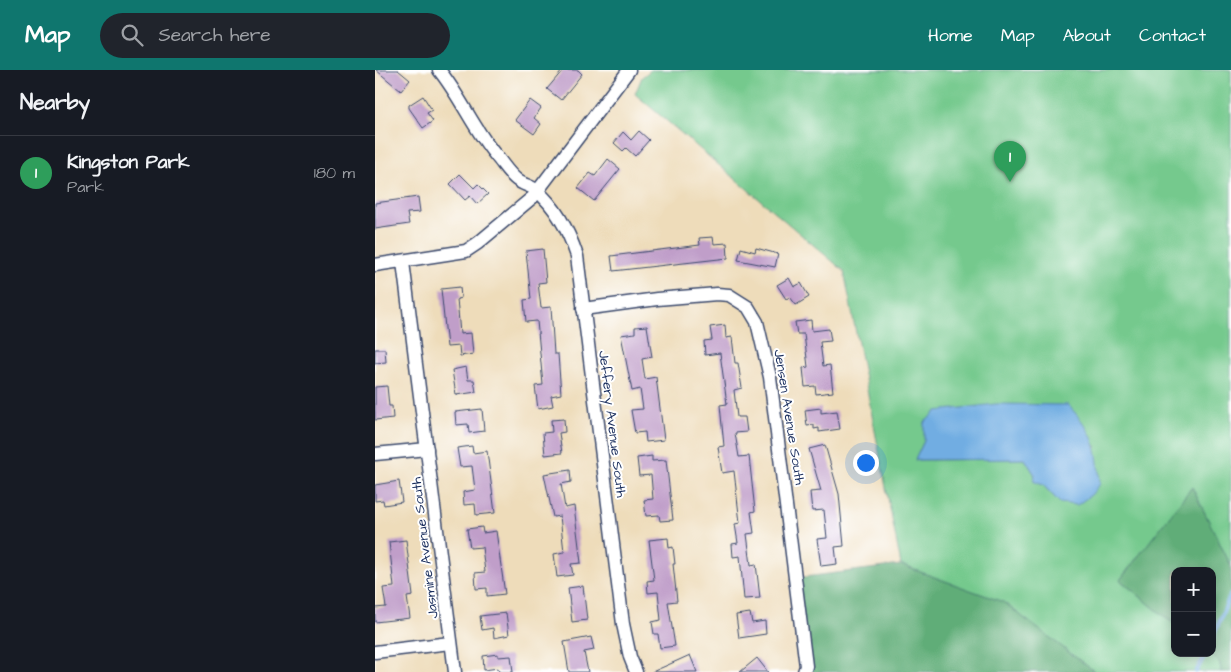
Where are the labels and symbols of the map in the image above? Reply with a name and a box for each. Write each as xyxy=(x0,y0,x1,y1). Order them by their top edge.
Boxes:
pin: 1 xyxy=(994,141,1026,182)
street label: Jensen Avenue South xyxy=(768,348,810,486)
street label: Jeffery Avenue South xyxy=(593,350,631,499)
your location xyxy=(853,450,879,476)
street label: Jasmine Avenue South xyxy=(406,476,444,620)

